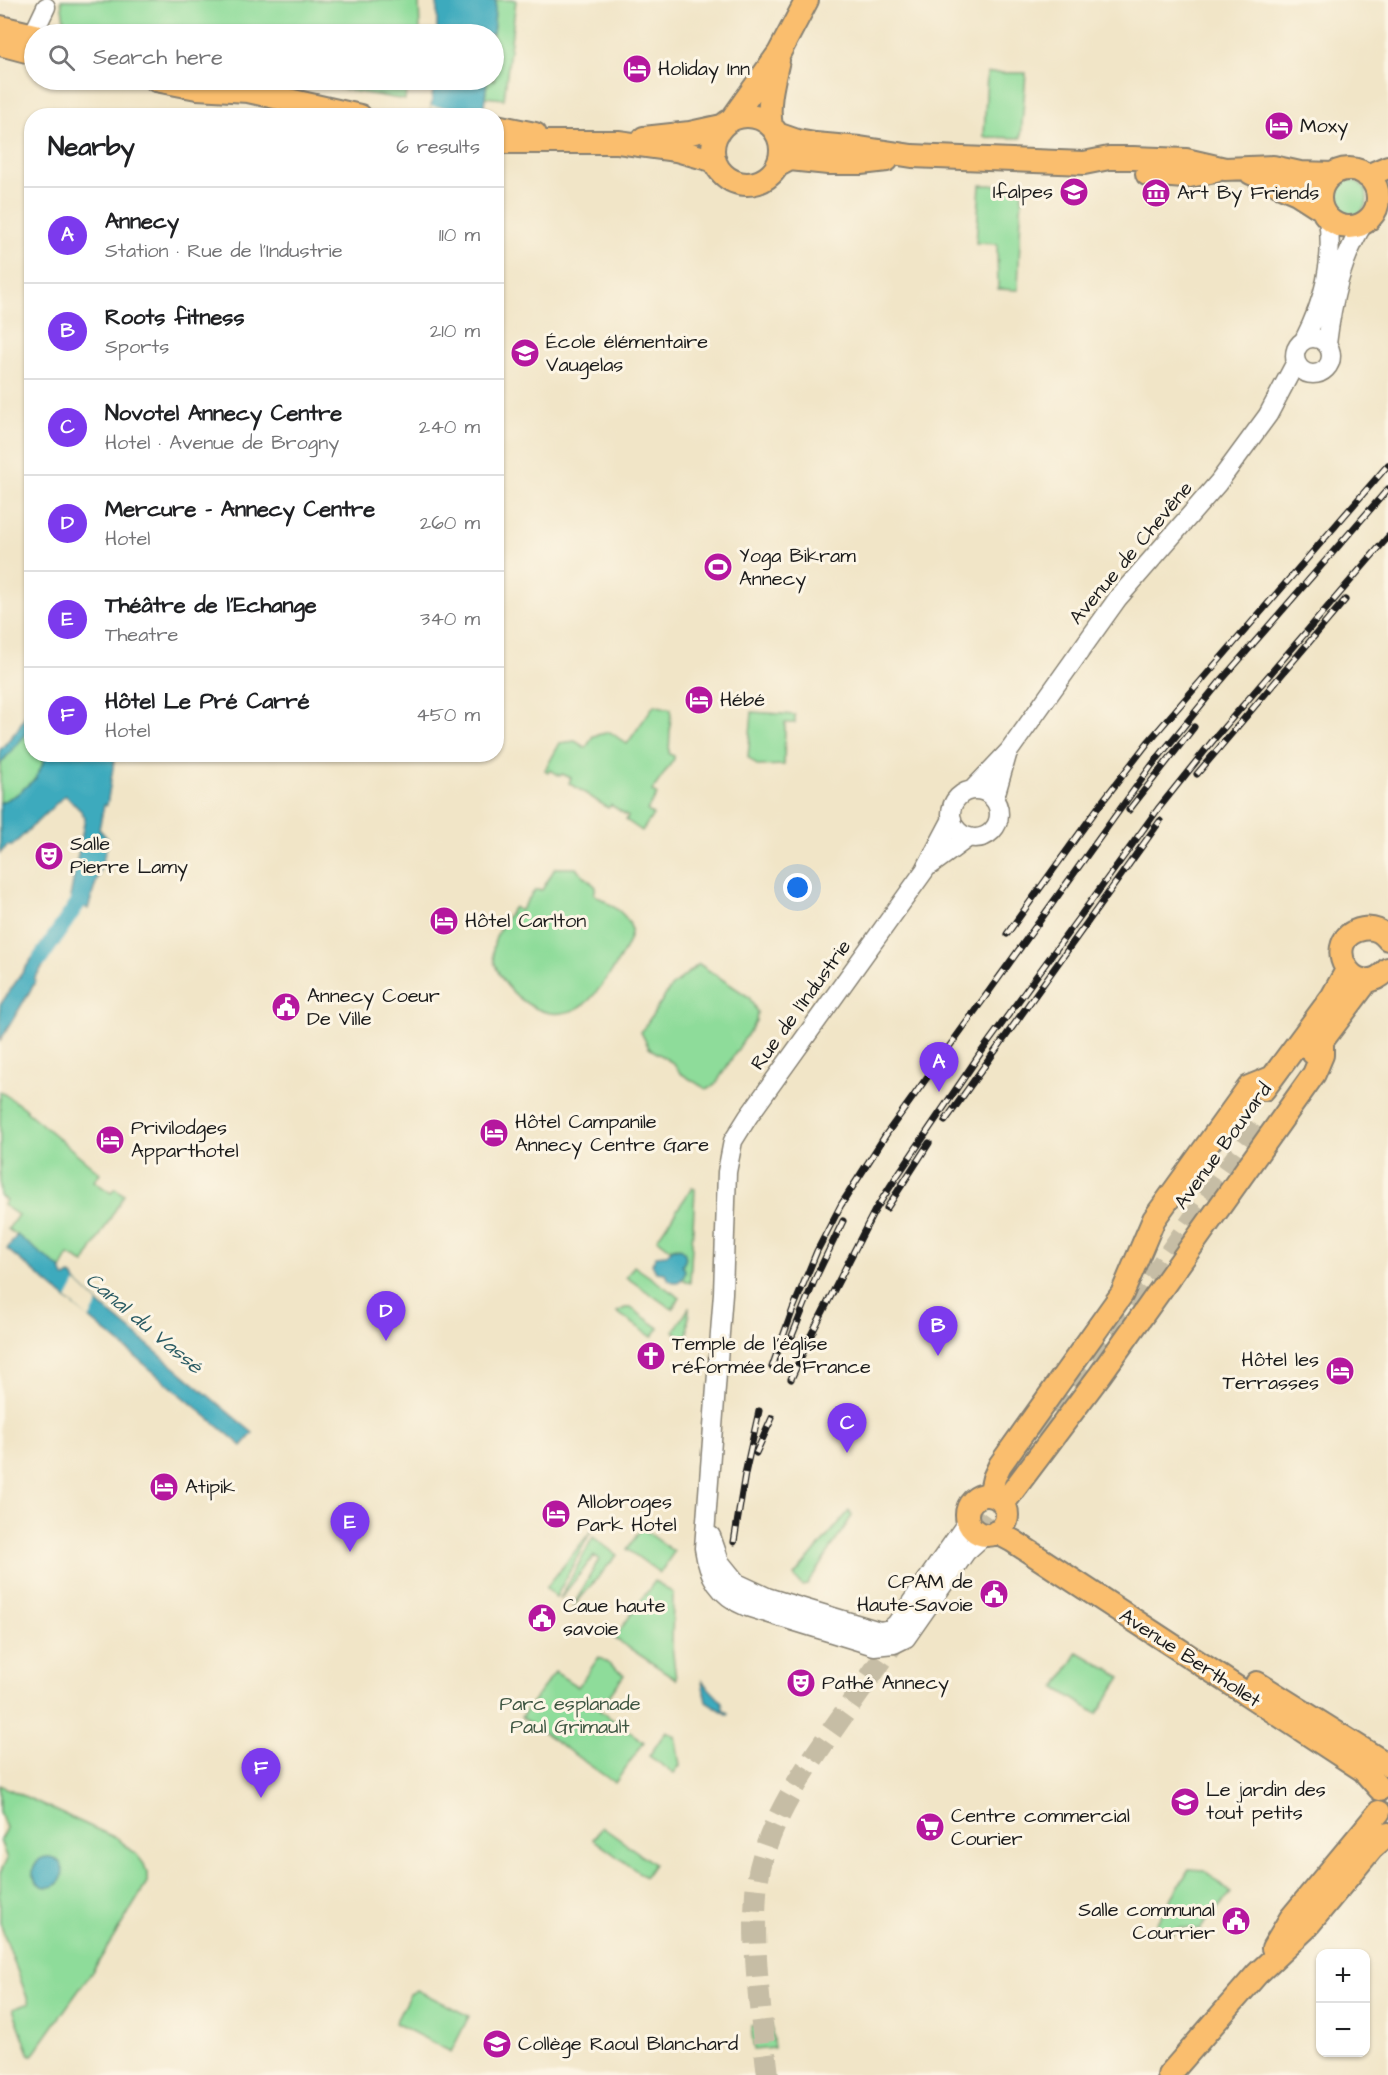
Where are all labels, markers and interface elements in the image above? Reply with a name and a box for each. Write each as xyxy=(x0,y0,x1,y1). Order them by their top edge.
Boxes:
search box xyxy=(24,24,504,90)
icon: search xyxy=(45,41,78,74)
text: Search here xyxy=(93,42,223,73)
hotel icon: Holiday Inn xyxy=(621,53,653,85)
place label: Holiday Inn xyxy=(658,55,750,84)
hotel icon: Moxy xyxy=(1263,110,1295,142)
place label: Moxy xyxy=(1300,112,1348,141)
text: Nearby xyxy=(48,129,135,165)
text: 6 results xyxy=(396,133,480,161)
school or university icon: Ifalpes xyxy=(1058,176,1090,208)
museum icon: Art By Friends xyxy=(1140,177,1172,209)
place label: Ifalpes xyxy=(993,178,1053,206)
place label: Art By Friends xyxy=(1177,179,1319,208)
text: Annecy xyxy=(105,206,179,237)
text: A xyxy=(61,221,74,249)
text: 110 m xyxy=(439,221,480,249)
text: Station · Rue de l'Industrie xyxy=(105,237,342,265)
text: Roots fitness xyxy=(105,302,244,333)
text: B xyxy=(60,317,75,345)
text: 210 m xyxy=(430,317,480,345)
place label: École élémentaire Vaugelas xyxy=(546,328,708,380)
text: Sports xyxy=(105,333,169,361)
school or university icon: École élémentaire Vaugelas xyxy=(509,337,541,369)
text: Novotel Annecy Centre xyxy=(105,398,342,429)
text: C xyxy=(60,413,75,441)
text: 240 m xyxy=(419,413,480,441)
text: Hotel · Avenue de Brogny xyxy=(105,429,339,457)
street label: Avenue de Chevêne xyxy=(1063,475,1199,631)
text: Mercure - Annecy Centre xyxy=(105,494,375,525)
text: D xyxy=(61,509,74,537)
text: 260 m xyxy=(420,509,480,537)
text: Hotel xyxy=(105,525,150,553)
place label: Yoga Bikram Annecy xyxy=(739,542,856,594)
sports icon: Yoga Bikram Annecy xyxy=(702,551,734,583)
text: Théâtre de l'Echange xyxy=(105,590,317,621)
text: E xyxy=(62,605,73,633)
text: 340 m xyxy=(420,605,480,633)
text: Theatre xyxy=(105,621,178,649)
hotel icon: Hébé xyxy=(683,684,715,716)
text: Hôtel Le Pré Carré xyxy=(105,686,310,717)
place label: Hébé xyxy=(720,686,765,714)
text: F xyxy=(61,701,74,729)
text: 450 m xyxy=(416,701,480,729)
text: Hotel xyxy=(105,717,150,745)
place label: Salle Pierre Lamy xyxy=(70,830,188,882)
theatre icon: Salle Pierre Lamy xyxy=(33,840,65,872)
your location xyxy=(783,873,812,902)
hotel icon: Hôtel Carlton xyxy=(428,905,460,937)
place label: Hôtel Carlton xyxy=(465,907,586,935)
street label: Rue de l'Industrie xyxy=(744,934,858,1076)
place label: Annecy Coeur De Ville xyxy=(307,982,440,1033)
public building icon: Annecy Coeur De Ville xyxy=(270,991,302,1023)
pin: A xyxy=(920,1042,958,1092)
street label: Avenue Bouvard xyxy=(1167,1077,1279,1215)
place label: Hôtel Campanile Annecy Centre Gare xyxy=(515,1108,709,1160)
place label: Privilodges Apparthotel xyxy=(131,1114,239,1165)
hotel icon: Hôtel Campanile Annecy Centre Gare xyxy=(478,1117,510,1149)
hotel icon: Privilodges Apparthotel xyxy=(94,1124,126,1156)
water label: Canal du Vassé xyxy=(79,1265,210,1382)
pin: D xyxy=(366,1292,406,1341)
pin: B xyxy=(918,1306,958,1356)
place label: Temple de l'église réformée de France xyxy=(672,1330,871,1381)
church icon: Temple de l'église réformée de France xyxy=(635,1340,667,1372)
place label: Hôtel les Terrasses xyxy=(1223,1346,1319,1397)
hotel icon: Hôtel les Terrasses xyxy=(1324,1355,1356,1387)
pin: C xyxy=(828,1404,866,1453)
hotel icon: Atipik xyxy=(148,1471,180,1503)
place label: Atipik xyxy=(185,1473,235,1501)
place label: Allobroges Park Hotel xyxy=(577,1488,677,1539)
hotel icon: Allobroges Park Hotel xyxy=(540,1498,572,1530)
pin: E xyxy=(330,1502,370,1552)
place label: CPAM de Haute-Savoie xyxy=(857,1568,973,1619)
public building icon: CPAM de Haute-Savoie xyxy=(978,1578,1010,1610)
place label: Caue haute savoie xyxy=(563,1592,666,1643)
public building icon: Caue haute savoie xyxy=(526,1602,558,1634)
street label: Avenue Berthollet xyxy=(1114,1602,1266,1714)
theatre icon: Pathé Annecy xyxy=(785,1667,817,1699)
place label: Pathé Annecy xyxy=(822,1669,949,1698)
park label: Parc esplanade Paul Grimault xyxy=(499,1690,641,1741)
pin: F xyxy=(242,1748,280,1798)
place label: Le jardin des tout petits xyxy=(1206,1776,1326,1827)
school or university icon: Le jardin des tout petits xyxy=(1169,1786,1201,1818)
place label: Centre commercial Courier xyxy=(951,1802,1130,1853)
supermarket icon: Centre commercial Courier xyxy=(914,1811,946,1843)
place label: Salle communal Courrier xyxy=(1078,1896,1215,1947)
public building icon: Salle communal Courrier xyxy=(1220,1905,1252,1937)
map controls xyxy=(1316,1949,1370,2057)
button: + xyxy=(1316,1949,1370,2003)
button: − xyxy=(1316,2003,1370,2057)
school or university icon: Collège Raoul Blanchard xyxy=(481,2028,513,2060)
place label: Collège Raoul Blanchard xyxy=(518,2030,738,2059)

